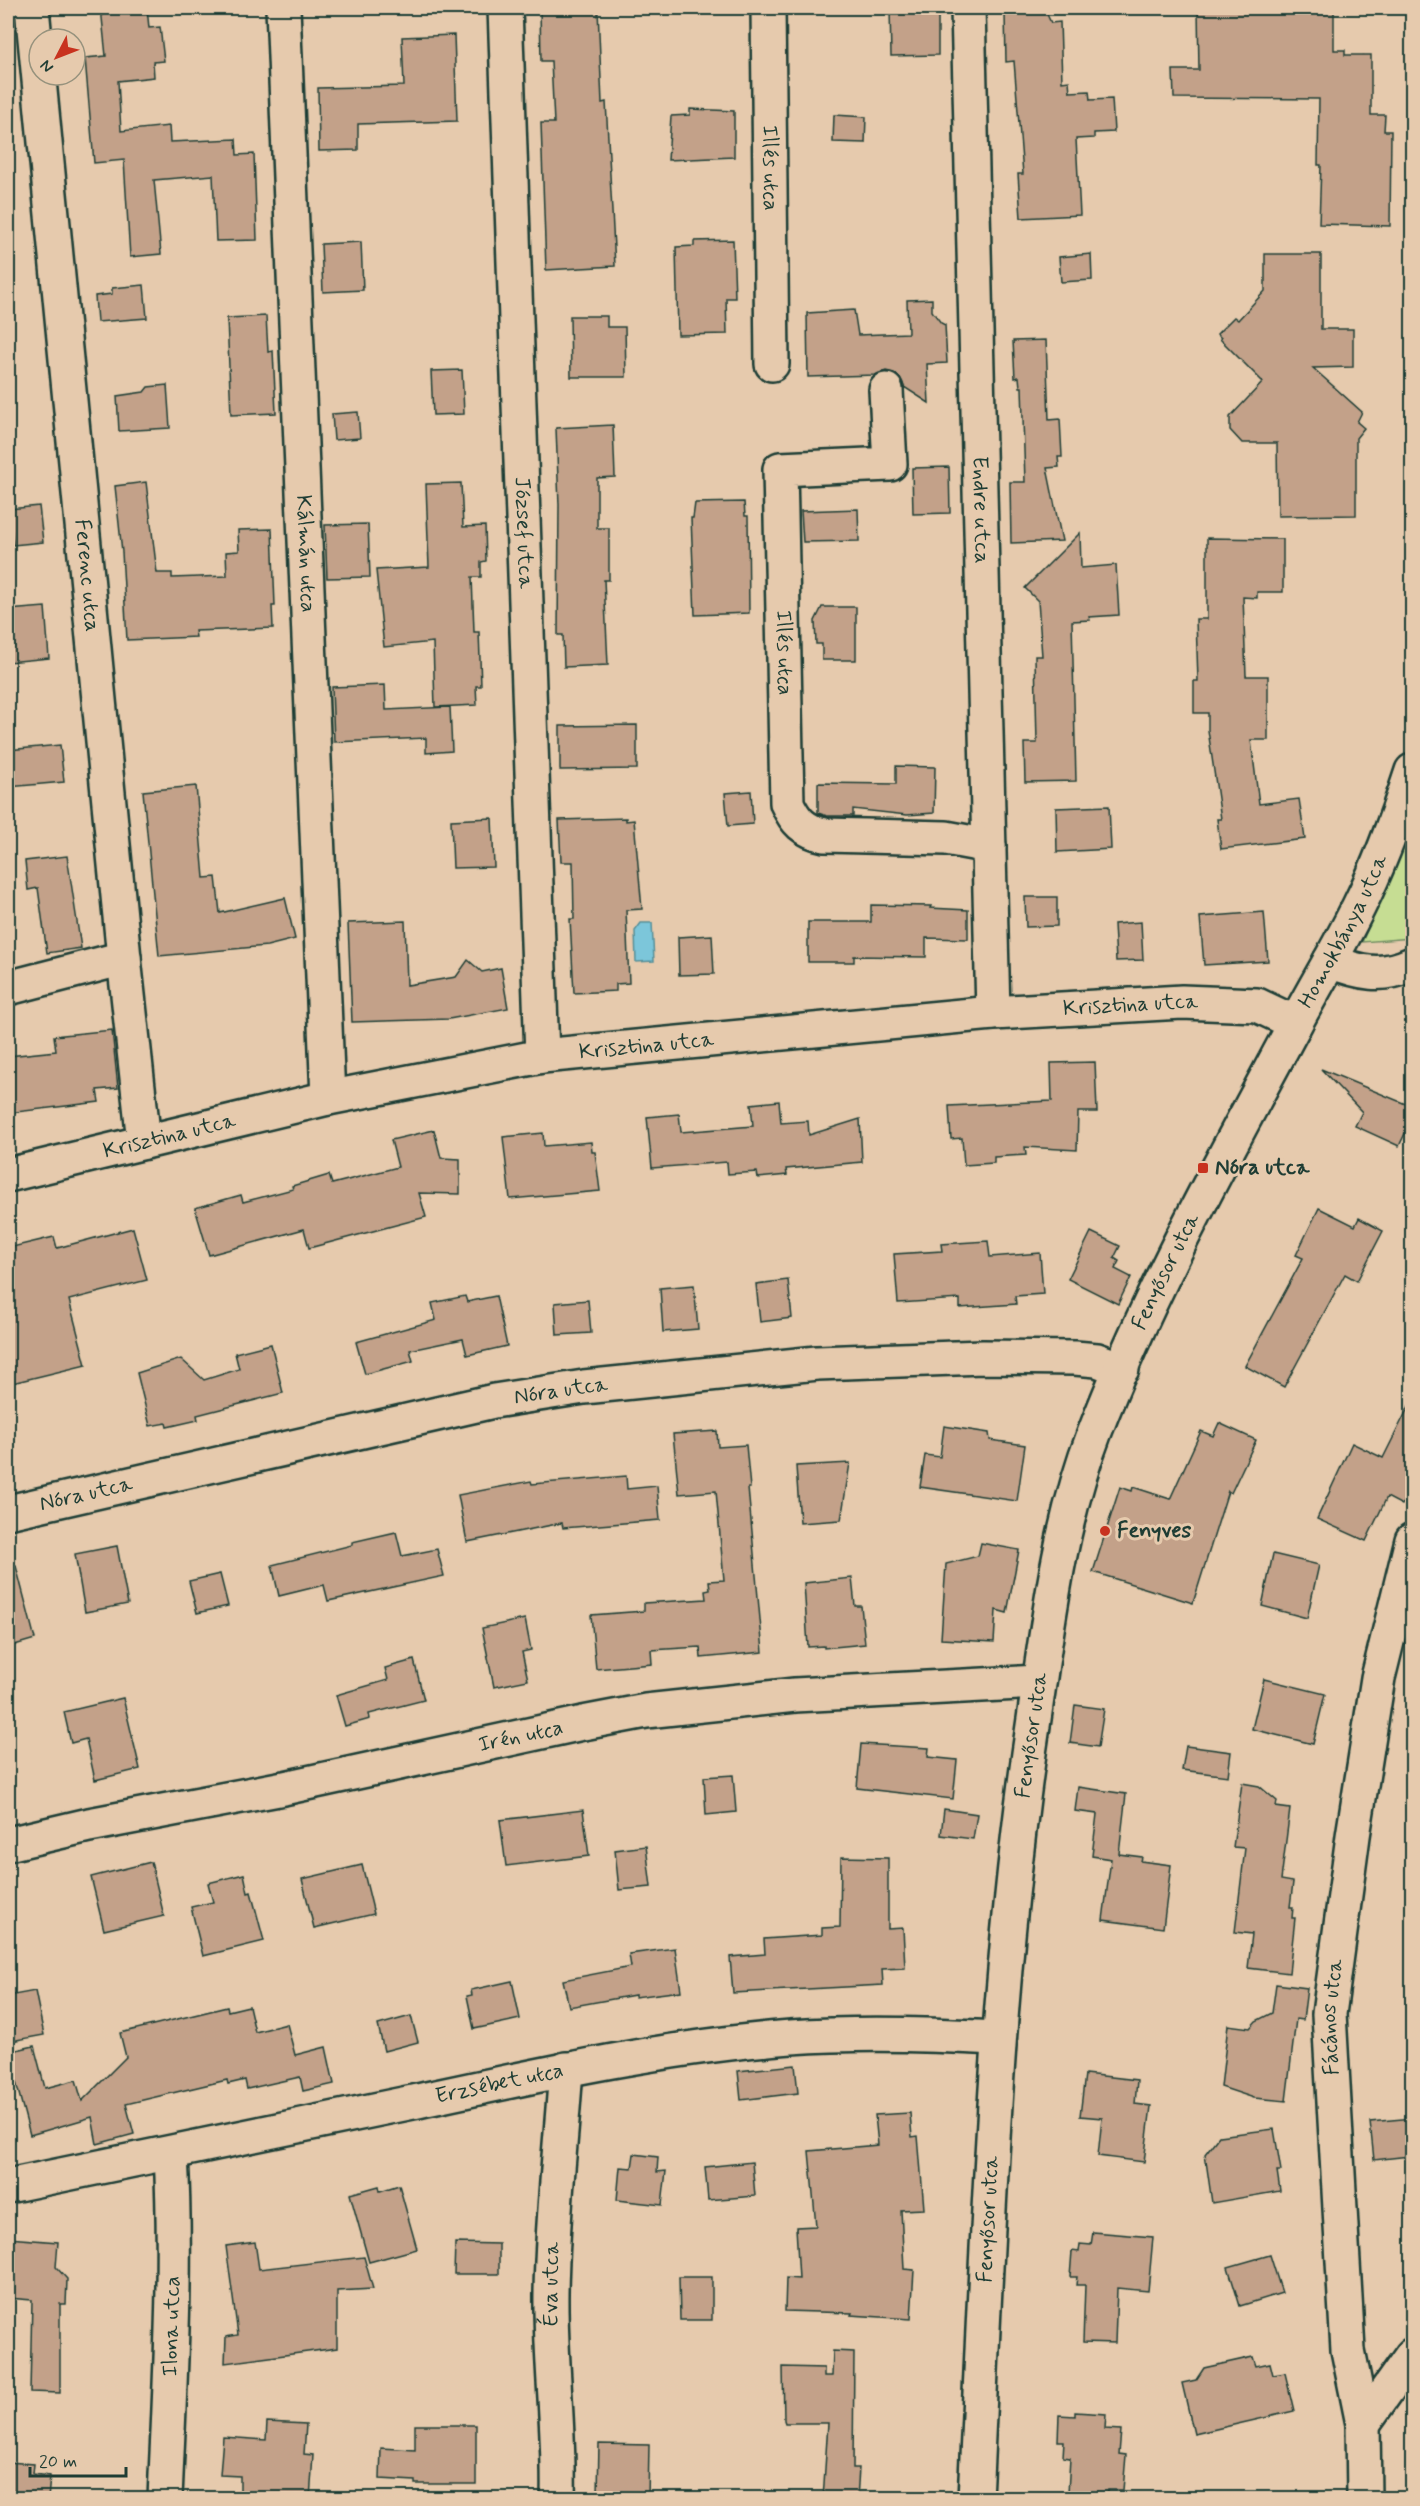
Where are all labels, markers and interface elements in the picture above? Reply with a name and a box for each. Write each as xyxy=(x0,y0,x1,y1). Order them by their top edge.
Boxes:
north arrow xyxy=(27,27,87,87)
text: N xyxy=(36,55,58,77)
street label: Illés utca xyxy=(755,125,784,211)
street label: Endre utca xyxy=(965,456,996,564)
street label: József utca xyxy=(508,476,540,590)
street label: Kálmán utca xyxy=(289,494,322,613)
street label: Ferenc utca xyxy=(68,518,106,633)
street label: Illés utca xyxy=(769,610,799,696)
street label: Homokbánya utca xyxy=(1292,850,1395,1013)
street label: Krisztina utca xyxy=(1062,988,1200,1023)
street label: Krisztina utca xyxy=(577,1026,716,1066)
street label: Krisztina utca xyxy=(100,1107,239,1166)
place label: Nóra utca xyxy=(1215,1154,1310,1182)
marker: Nóra utca xyxy=(1196,1161,1210,1175)
street label: Fenyősor utca xyxy=(1126,1208,1207,1335)
street label: Nóra utca xyxy=(512,1371,610,1412)
street label: Nóra utca xyxy=(37,1470,136,1518)
place label: Fenyves xyxy=(1117,1517,1191,1545)
marker: Fenyves xyxy=(1098,1524,1112,1538)
street label: Fenyősor utca xyxy=(1009,1670,1055,1800)
street label: Irén utca xyxy=(476,1714,566,1759)
street label: Fácános utca xyxy=(1315,1957,1350,2076)
street label: Erzsébet utca xyxy=(433,2057,566,2111)
street label: Fenyősor utca xyxy=(971,2154,1006,2283)
street label: Éva utca xyxy=(536,2240,567,2327)
street label: Ilona utca xyxy=(156,2276,187,2377)
scale bar xyxy=(30,2440,126,2478)
text: 20 m xyxy=(39,2450,77,2474)

